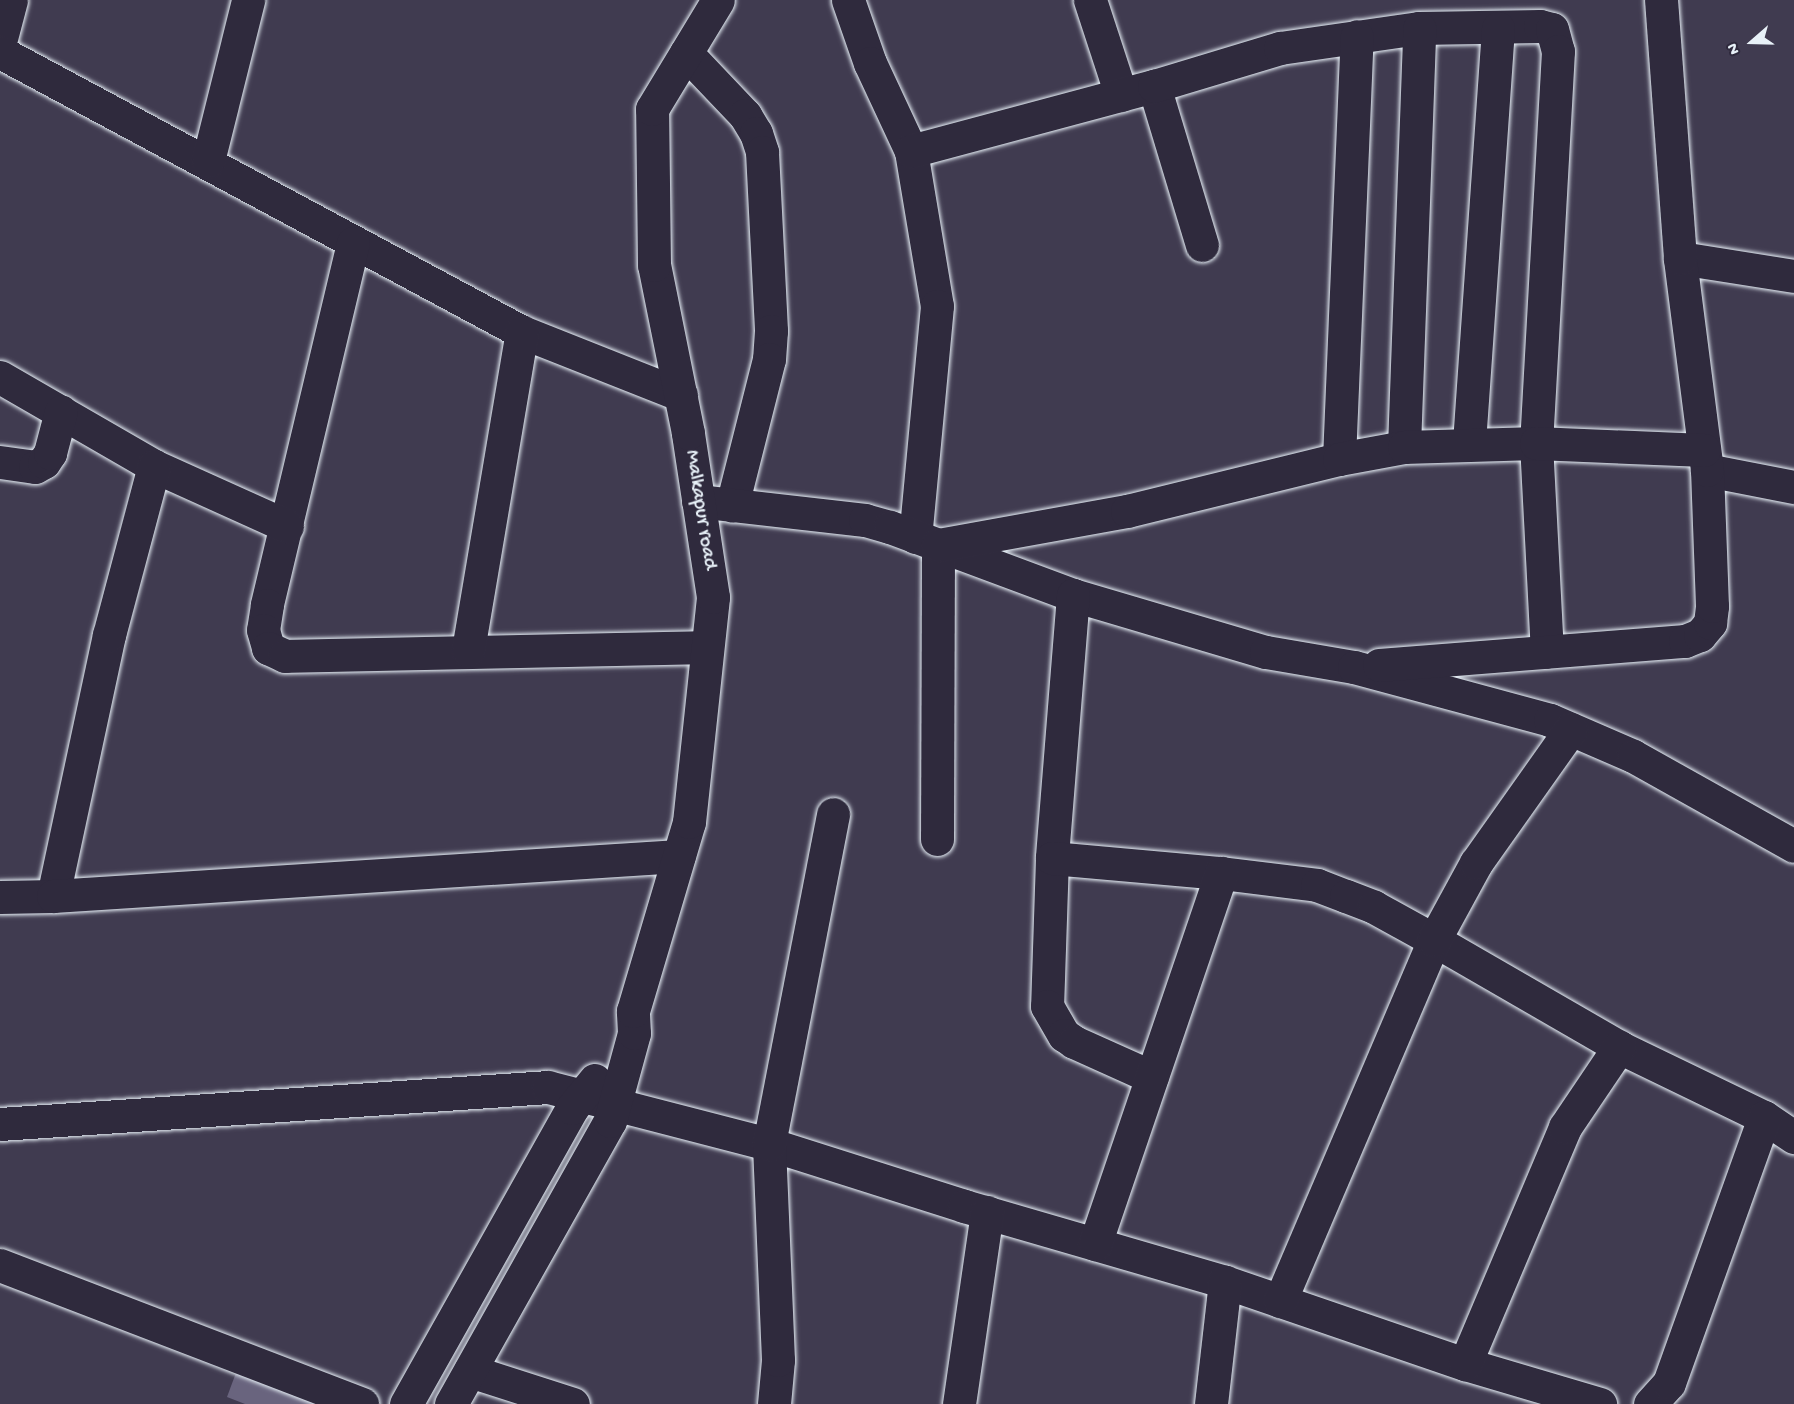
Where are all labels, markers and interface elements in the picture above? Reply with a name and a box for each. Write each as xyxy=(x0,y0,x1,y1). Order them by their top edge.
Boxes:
north arrow xyxy=(1722,12,1782,72)
text: N xyxy=(1724,40,1745,56)
street label: Malkapur road xyxy=(679,448,721,572)

